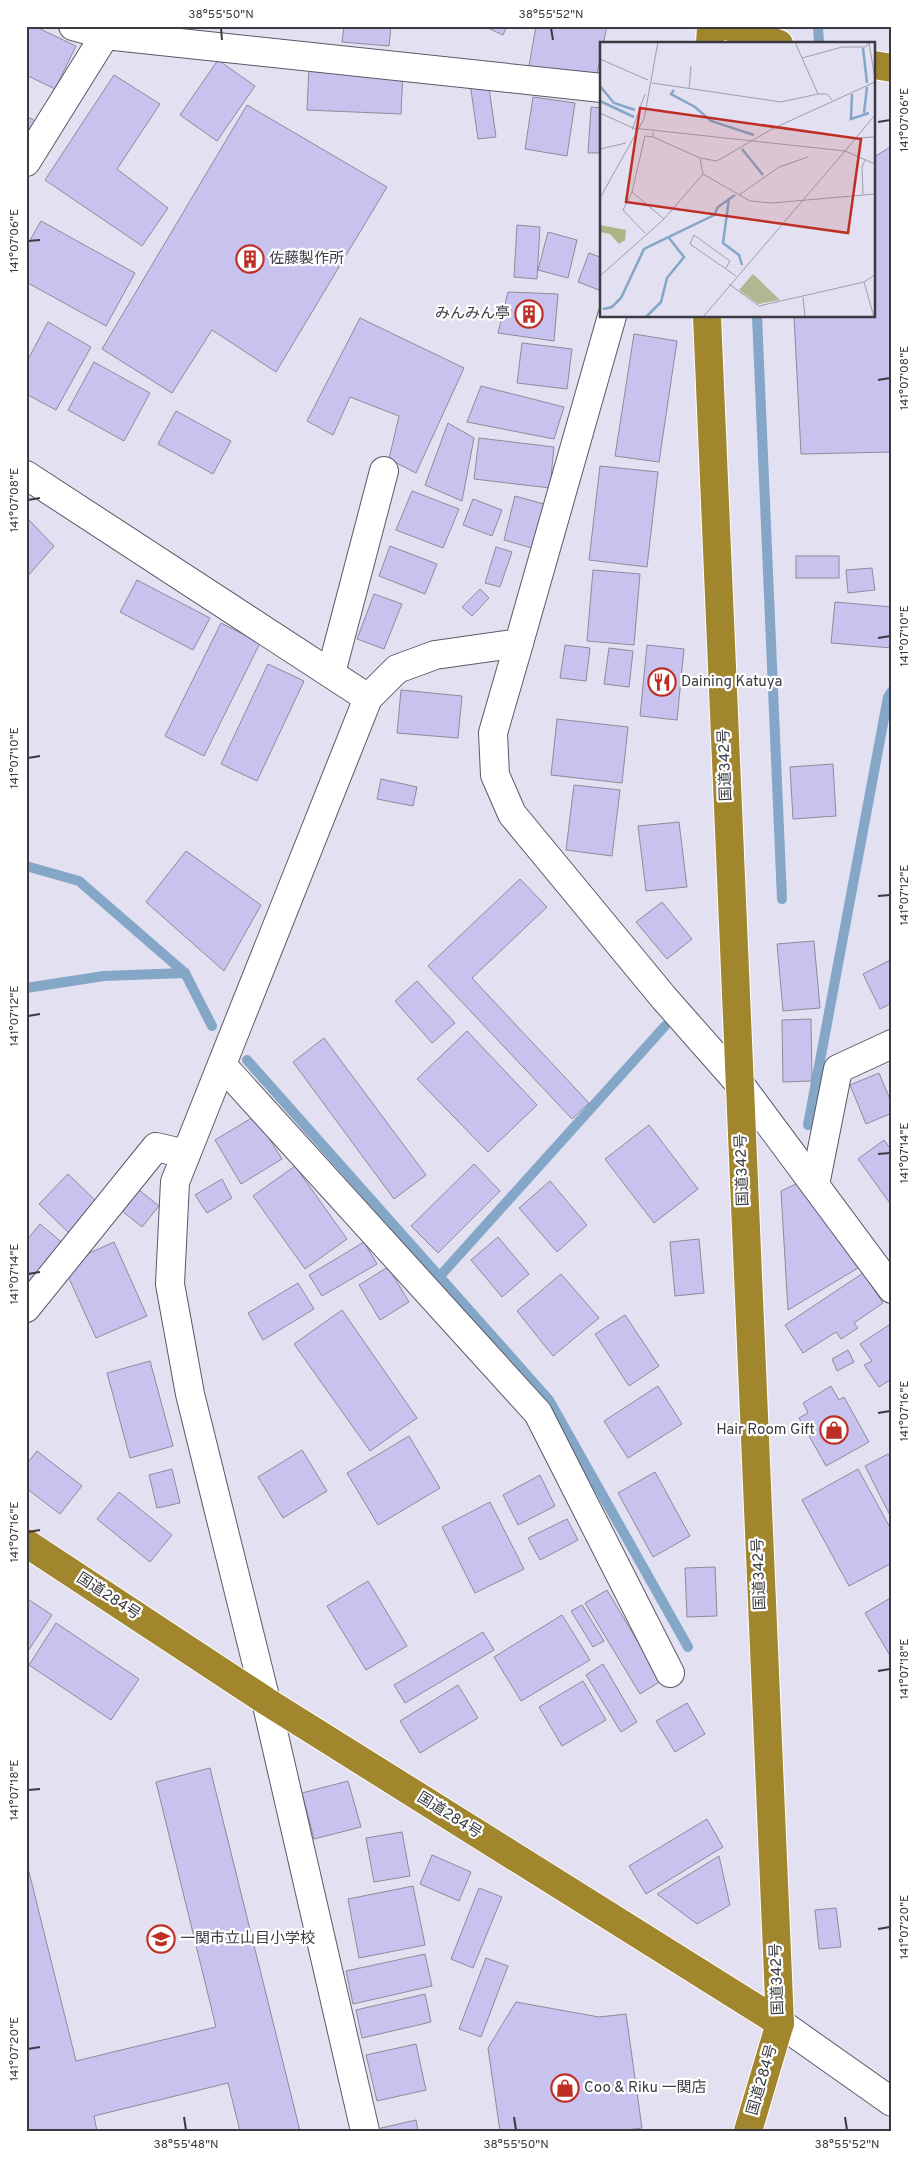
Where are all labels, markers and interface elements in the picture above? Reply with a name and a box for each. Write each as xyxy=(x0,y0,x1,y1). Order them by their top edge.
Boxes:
text: 38°55'50"N xyxy=(188,7,254,23)
text: 38°55'52"N xyxy=(518,7,584,23)
inset map xyxy=(600,42,876,318)
text: 141°07'06"E xyxy=(897,88,913,152)
text: 141°07'06"E xyxy=(7,209,23,273)
building icon: 佐藤製作所 xyxy=(235,244,265,274)
place label: 佐藤製作所 xyxy=(269,250,344,269)
building icon: みんみん亭 xyxy=(514,299,544,329)
place label: みんみん亭 xyxy=(435,305,510,324)
text: 141°07'08"E xyxy=(897,346,913,410)
text: 141°07'08"E xyxy=(7,468,23,532)
text: 141°07'10"E xyxy=(897,605,913,667)
restaurant icon: Daining Katuya xyxy=(647,667,677,697)
place label: Daining Katuya xyxy=(681,673,782,692)
text: 141°07'10"E xyxy=(7,727,23,789)
street label: 国道342号 xyxy=(715,728,737,802)
text: 141°07'12"E xyxy=(897,864,913,926)
text: 141°07'12"E xyxy=(7,985,23,1047)
text: 141°07'14"E xyxy=(897,1123,913,1183)
street label: 国道342号 xyxy=(732,1133,754,1207)
text: 141°07'14"E xyxy=(7,1244,23,1304)
text: 141°07'16"E xyxy=(897,1381,913,1441)
shop icon: Hair Room Gift xyxy=(819,1415,849,1445)
place label: Hair Room Gift xyxy=(716,1421,815,1440)
text: 141°07'16"E xyxy=(7,1502,23,1562)
street label: 国道342号 xyxy=(749,1537,771,1611)
street label: 国道284号 xyxy=(72,1569,144,1625)
text: 141°07'18"E xyxy=(897,1638,913,1700)
text: 141°07'18"E xyxy=(7,1759,23,1821)
street label: 国道284号 xyxy=(413,1789,485,1843)
text: 141°07'20"E xyxy=(897,1895,913,1959)
school or university icon: 一関市立山目小学校 xyxy=(146,1924,176,1954)
place label: 一関市立山目小学校 xyxy=(180,1930,315,1949)
street label: 国道342号 xyxy=(767,1942,789,2016)
text: 141°07'20"E xyxy=(7,2017,23,2081)
street label: 国道284号 xyxy=(744,2042,782,2118)
shop icon: Coo & Riku 一関店 xyxy=(550,2073,580,2103)
place label: Coo & Riku 一関店 xyxy=(584,2079,706,2098)
text: 38°55'48"N xyxy=(153,2137,219,2153)
text: 38°55'50"N xyxy=(483,2137,549,2153)
text: 38°55'52"N xyxy=(814,2137,880,2153)

